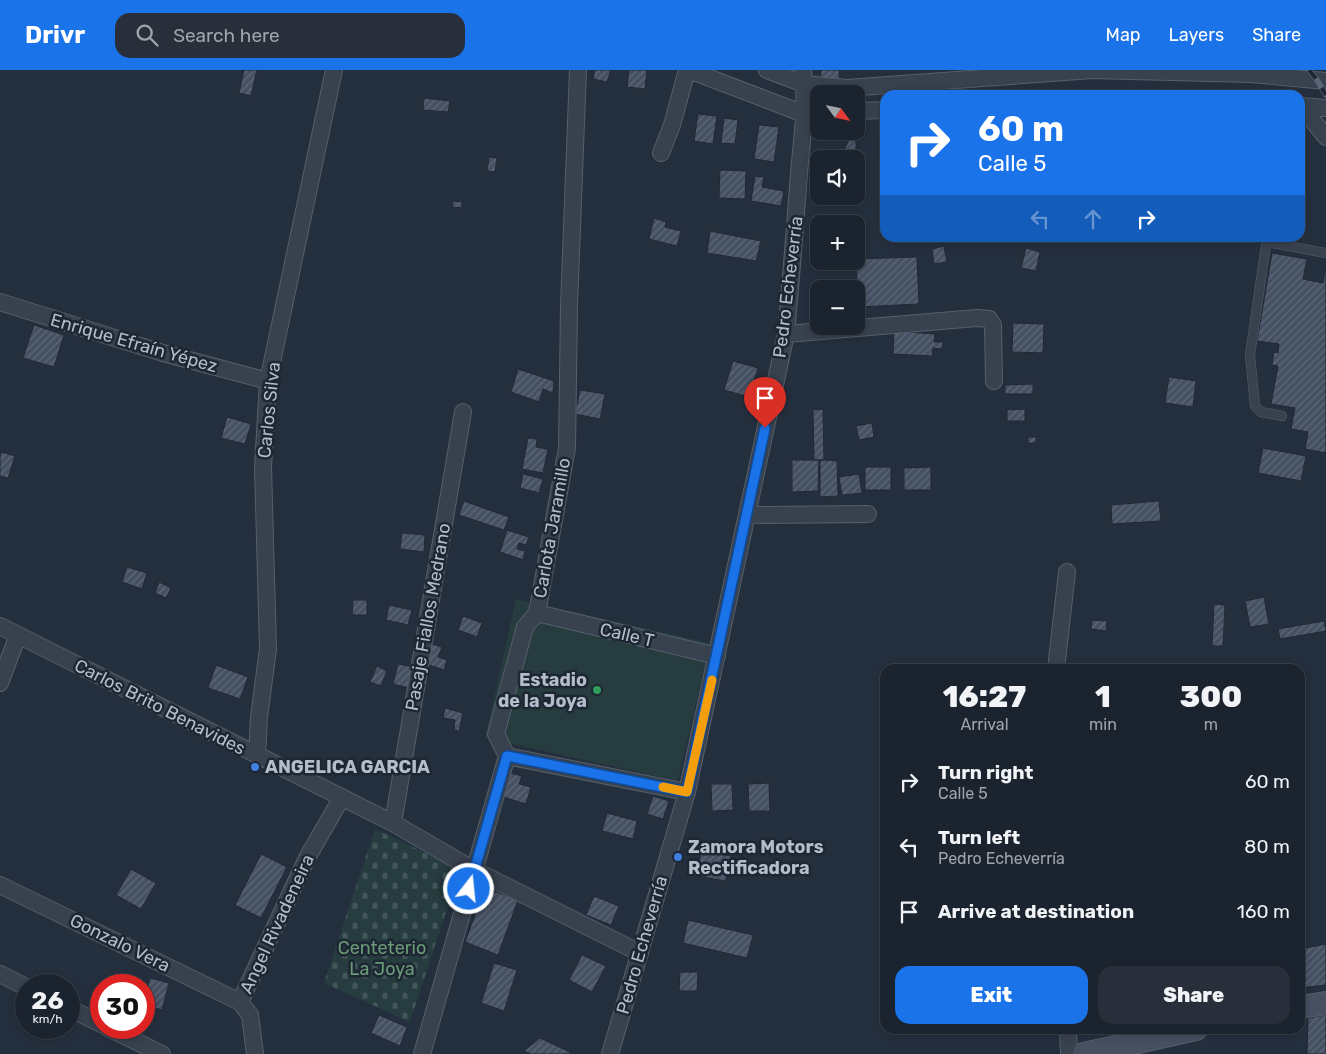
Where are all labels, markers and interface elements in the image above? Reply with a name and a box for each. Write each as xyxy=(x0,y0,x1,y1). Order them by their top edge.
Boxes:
search box xyxy=(115,13,465,58)
text: Drivr xyxy=(25,21,85,49)
icon: search xyxy=(133,21,161,49)
text: Search here xyxy=(173,24,280,47)
text: Map xyxy=(1106,24,1141,46)
text: Layers xyxy=(1169,24,1224,46)
text: Share xyxy=(1252,24,1301,46)
north arrow xyxy=(810,85,865,140)
map controls xyxy=(810,85,865,335)
text: 60 m xyxy=(978,108,1064,150)
icon: right xyxy=(895,110,960,175)
button: sound xyxy=(810,150,865,205)
text: Calle 5 xyxy=(978,150,1046,177)
icon: left xyxy=(1026,205,1054,233)
icon: ahead xyxy=(1079,205,1107,233)
icon: right xyxy=(1132,205,1160,233)
street label: Pedro Echeverría xyxy=(768,215,808,359)
button: + xyxy=(810,215,865,270)
button: − xyxy=(810,280,865,335)
street label: Enrique Efraín Yépez xyxy=(48,309,220,377)
street label: Carlos Silva xyxy=(253,361,285,459)
pin xyxy=(744,377,786,428)
icon: arrive xyxy=(751,384,779,412)
street label: Carlota Jaramillo xyxy=(529,456,575,600)
street label: Pasaje Fiallos Medrano xyxy=(401,521,455,713)
street label: Calle T xyxy=(598,618,656,652)
street label: Carlos Brito Benavides xyxy=(71,654,249,760)
place label: Estadio de la Joya xyxy=(498,669,587,712)
text: 16:27 xyxy=(943,679,1026,715)
text: 1 xyxy=(1095,679,1111,715)
text: 300 xyxy=(1180,679,1242,715)
marker: Estadio de la Joya xyxy=(591,684,603,696)
text: Arrival xyxy=(961,715,1009,734)
text: min xyxy=(1089,715,1117,734)
text: m xyxy=(1204,715,1218,734)
place label: ANGELICA GARCIA xyxy=(265,756,430,778)
marker: ANGELICA GARCIA xyxy=(249,761,261,773)
text: Turn right xyxy=(938,761,1033,784)
icon: right xyxy=(895,768,923,796)
text: 60 m xyxy=(1245,770,1290,793)
text: Calle 5 xyxy=(938,784,988,803)
text: Turn left xyxy=(938,826,1020,849)
icon: left xyxy=(895,833,923,861)
text: 80 m xyxy=(1244,835,1290,858)
place label: Zamora Motors Rectificadora xyxy=(688,836,824,879)
text: Pedro Echeverría xyxy=(938,849,1065,868)
street label: Angel Rivadeneira xyxy=(235,851,319,997)
marker: Zamora Motors Rectificadora xyxy=(672,851,684,863)
position arrow xyxy=(442,862,494,914)
street label: Pedro Echeverría xyxy=(612,873,672,1017)
icon: arrive xyxy=(895,898,923,926)
text: Arrive at destination xyxy=(938,900,1134,923)
text: 160 m xyxy=(1237,900,1290,923)
street label: Gonzalo Vera xyxy=(66,909,174,977)
park label: Centeterio La Joya xyxy=(338,937,426,980)
button: Exit xyxy=(895,966,1088,1024)
button: Share xyxy=(1098,966,1290,1024)
speed limit sign: 30 xyxy=(90,974,155,1039)
text: 26 xyxy=(31,986,64,1015)
text: km/h xyxy=(33,1012,62,1026)

